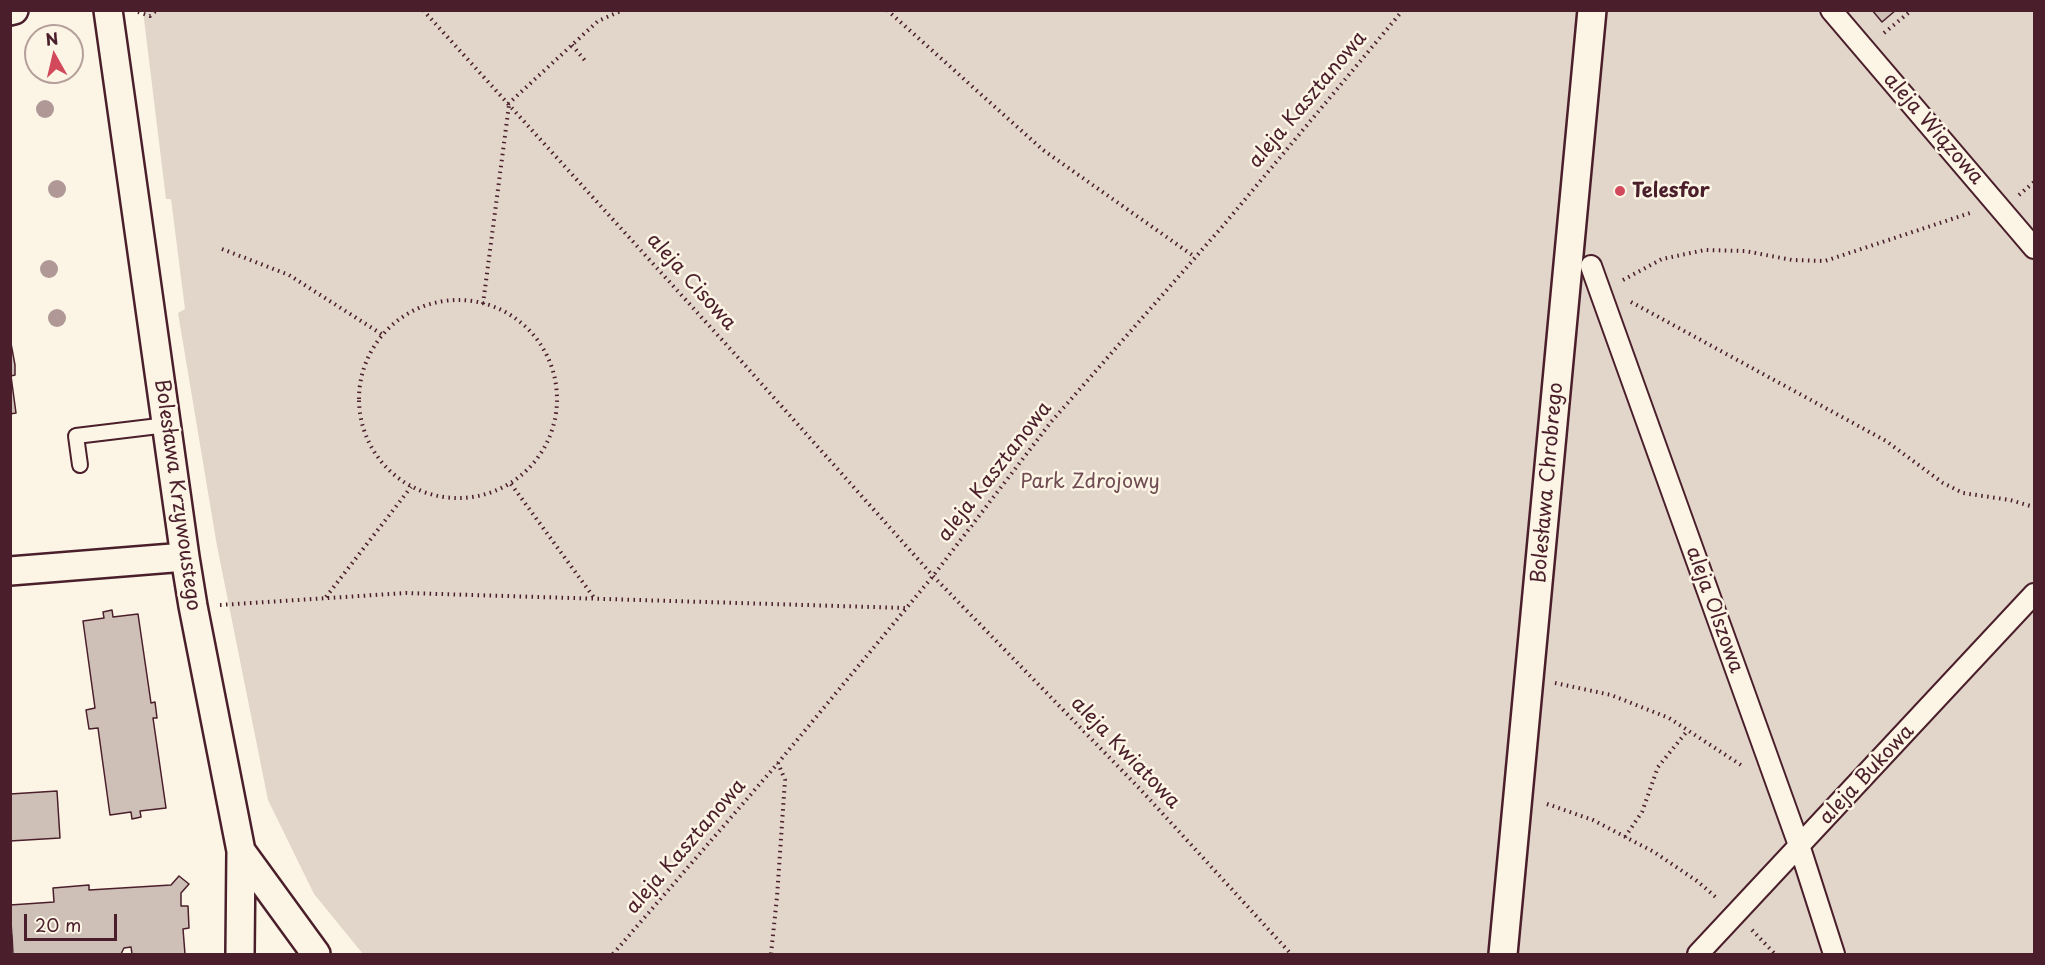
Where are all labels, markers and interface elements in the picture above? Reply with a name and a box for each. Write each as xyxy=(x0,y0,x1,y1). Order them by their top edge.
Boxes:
north arrow xyxy=(24,24,84,84)
text: N xyxy=(44,25,60,51)
street label: aleja Kasztanowa xyxy=(1244,27,1372,173)
street label: aleja Wiązowa xyxy=(1878,68,1988,190)
place label: Telesfor xyxy=(1632,179,1710,203)
marker: Telesfor xyxy=(1613,184,1627,198)
street label: aleja Cisowa xyxy=(641,228,741,336)
street label: Bolesława Krzywoustego xyxy=(149,378,205,612)
street label: Bolesława Chrobrego xyxy=(1527,381,1569,585)
street label: aleja Kasztanowa xyxy=(933,397,1057,547)
park label: Park Zdrojowy xyxy=(1020,470,1160,494)
street label: aleja Olszowa xyxy=(1680,544,1748,676)
street label: aleja Kwiatowa xyxy=(1065,692,1185,814)
street label: aleja Bukowa xyxy=(1815,720,1919,830)
street label: aleja Kasztanowa xyxy=(621,775,751,919)
scale bar xyxy=(27,902,120,940)
text: 20 m xyxy=(35,911,81,938)

